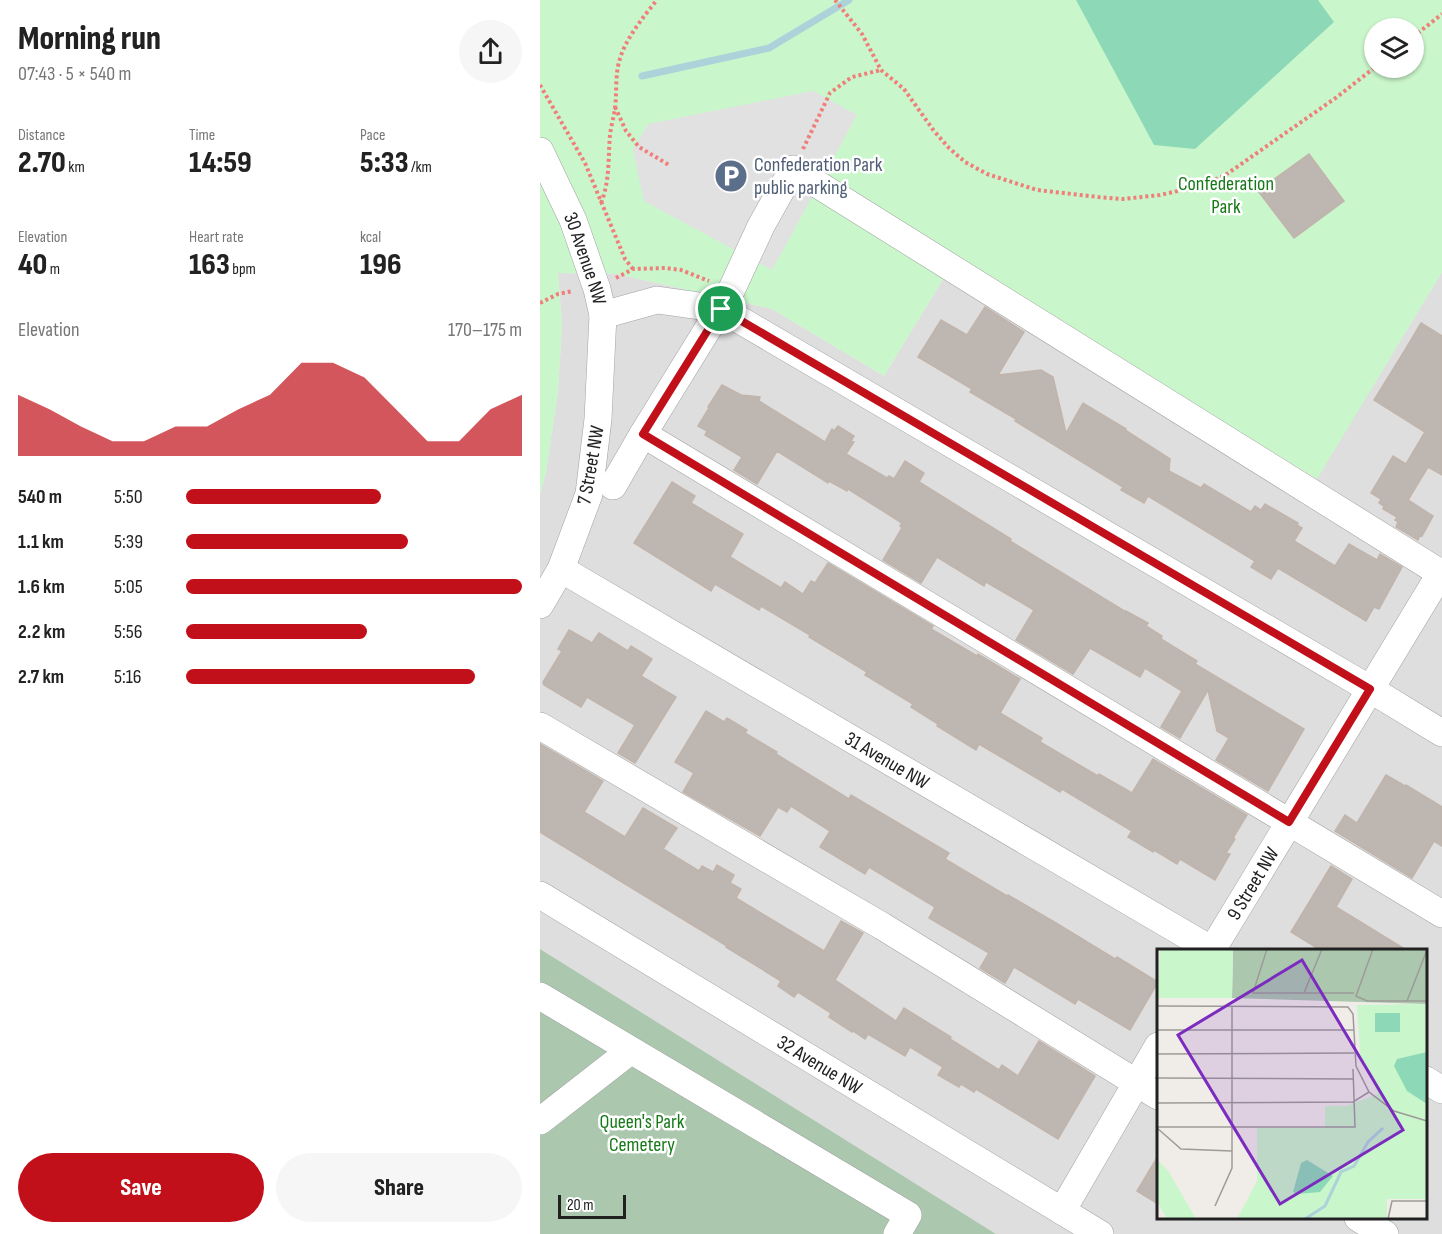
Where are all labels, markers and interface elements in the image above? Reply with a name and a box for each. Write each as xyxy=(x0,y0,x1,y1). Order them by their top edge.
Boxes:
map controls xyxy=(1364,18,1424,78)
button: layers xyxy=(1364,18,1424,78)
text: Morning run xyxy=(18,19,161,59)
button: share xyxy=(459,20,522,83)
text: 07:43 · 5 × 540 m xyxy=(18,62,131,86)
text: Distance xyxy=(18,126,65,145)
text: Time xyxy=(189,126,215,145)
text: Pace xyxy=(360,126,385,145)
text: 2.70 xyxy=(18,145,66,181)
text: 14:59 xyxy=(189,145,252,181)
text: 5:33 xyxy=(360,145,409,181)
place label: Confederation Park public parking xyxy=(754,153,883,200)
text: km xyxy=(66,158,85,177)
text: /km xyxy=(409,158,432,177)
parking icon: Confederation Park public parking xyxy=(713,158,749,194)
park label: Confederation Park xyxy=(1178,172,1274,219)
street label: 30 Avenue NW xyxy=(558,209,611,307)
text: Elevation xyxy=(18,228,67,247)
text: Heart rate xyxy=(189,228,244,247)
text: kcal xyxy=(360,228,381,247)
text: 40 xyxy=(18,247,47,283)
text: 163 xyxy=(189,247,230,283)
text: 196 xyxy=(360,247,402,283)
text: m xyxy=(47,260,60,279)
text: bpm xyxy=(230,260,256,279)
pin xyxy=(695,283,746,334)
icon: arrive xyxy=(704,292,737,325)
text: Elevation xyxy=(18,318,80,342)
text: 170–175 m xyxy=(448,318,522,342)
street label: 7 Street NW xyxy=(572,424,610,507)
text: 540 m xyxy=(18,485,62,509)
text: 5:50 xyxy=(114,485,143,509)
text: 1.1 km xyxy=(18,530,64,554)
text: 5:39 xyxy=(114,530,143,554)
text: 1.6 km xyxy=(18,575,65,599)
text: 5:05 xyxy=(114,575,143,599)
text: 2.2 km xyxy=(18,620,65,644)
text: 5:56 xyxy=(114,620,143,644)
text: 2.7 km xyxy=(18,665,64,689)
text: 5:16 xyxy=(114,665,142,689)
street label: 31 Avenue NW xyxy=(840,727,933,795)
street label: 9 Street NW xyxy=(1222,843,1285,925)
inset map xyxy=(1157,949,1427,1219)
street label: 32 Avenue NW xyxy=(772,1030,866,1100)
park label: Queen's Park Cemetery xyxy=(600,1110,685,1157)
button: Save xyxy=(18,1153,264,1222)
button: Share xyxy=(276,1153,522,1222)
scale bar xyxy=(558,1192,626,1220)
text: 20 m xyxy=(567,1196,594,1215)

